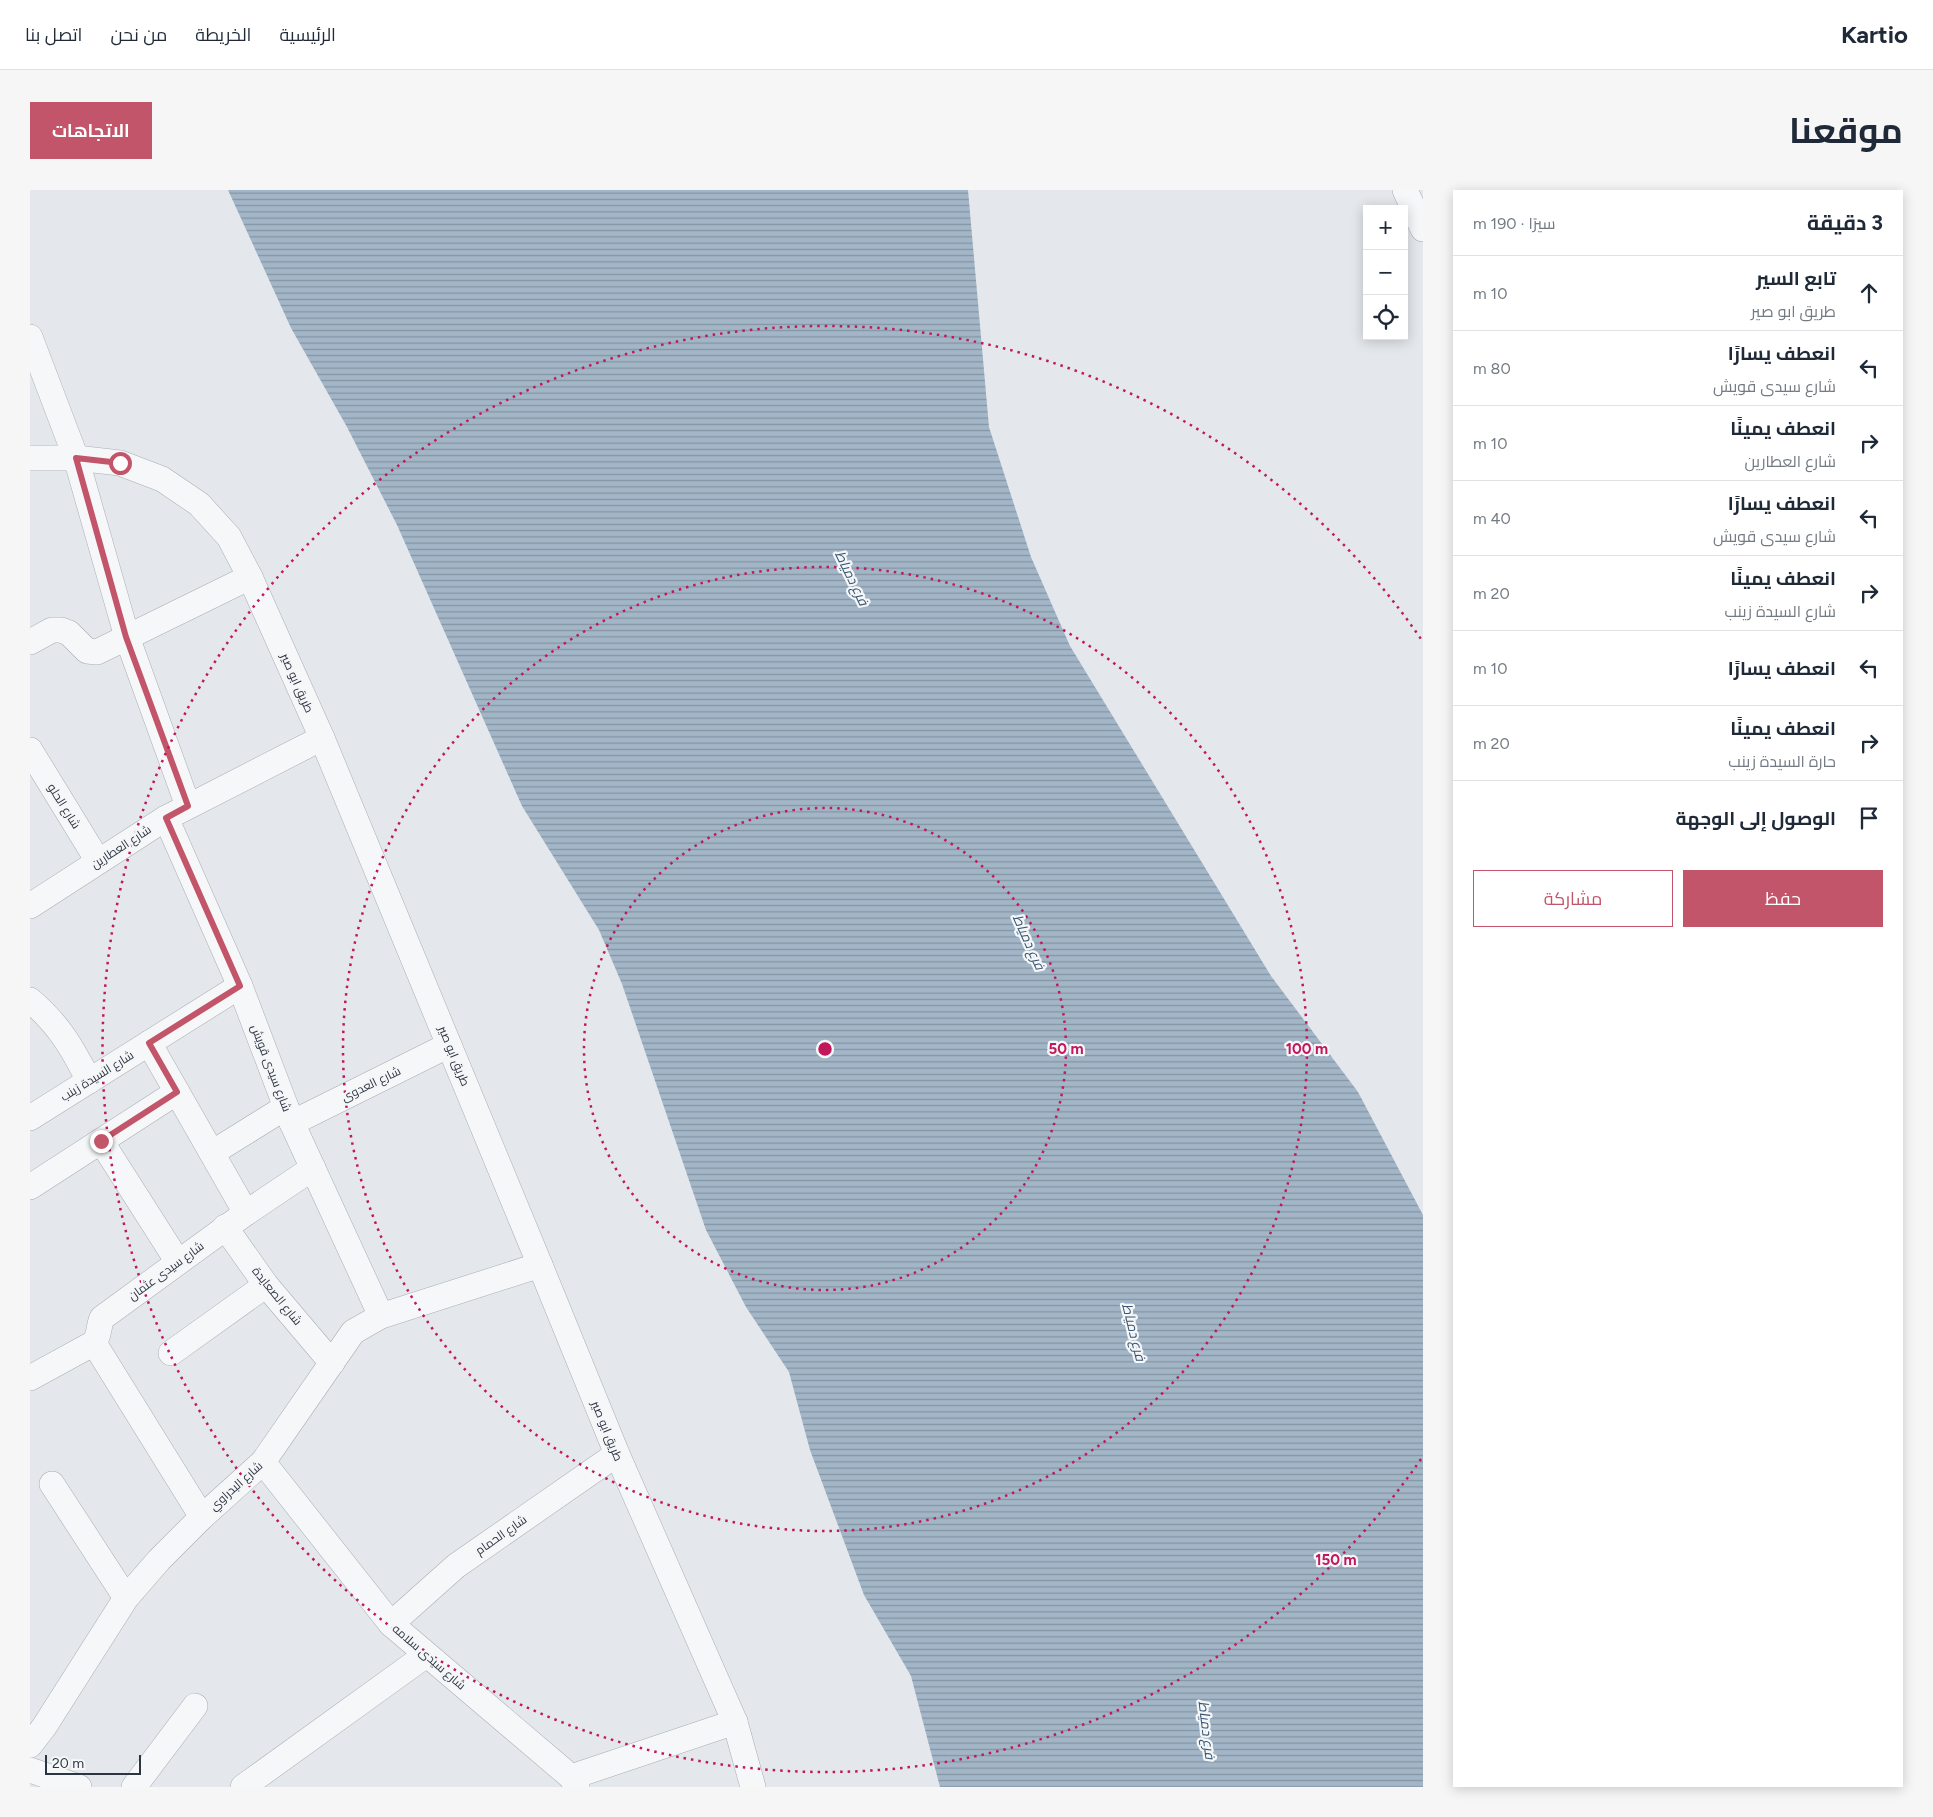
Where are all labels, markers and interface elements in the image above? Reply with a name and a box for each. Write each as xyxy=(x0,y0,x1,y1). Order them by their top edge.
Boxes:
text: Kartio xyxy=(1841,20,1908,49)
text: اتصل بنا xyxy=(25,24,82,46)
text: من نحن xyxy=(110,24,167,46)
text: الخريطة xyxy=(195,24,251,46)
text: الرئيسية xyxy=(279,24,336,46)
button: الاتجاهات xyxy=(30,102,152,159)
text: موقعنا xyxy=(1789,110,1903,152)
map controls xyxy=(1363,205,1408,340)
button: + xyxy=(1363,205,1408,250)
text: 3 دقيقة xyxy=(1807,210,1883,235)
text: سيرًا · 190 m xyxy=(1473,214,1556,233)
button: − xyxy=(1363,250,1408,295)
text: تابع السير xyxy=(1756,267,1836,290)
icon: ahead xyxy=(1855,279,1883,307)
text: 10 m xyxy=(1473,284,1507,303)
button: locate xyxy=(1363,295,1408,340)
text: طريق ابو صير xyxy=(1751,302,1836,321)
text: انعطف يسارًا xyxy=(1728,342,1836,365)
icon: left xyxy=(1855,354,1883,382)
text: 80 m xyxy=(1473,359,1511,378)
text: شارع سيدى قويش xyxy=(1713,377,1836,396)
text: انعطف يمينًا xyxy=(1730,417,1836,440)
icon: right xyxy=(1855,429,1883,457)
text: 10 m xyxy=(1473,434,1507,453)
route start xyxy=(109,452,132,475)
text: شارع العطارين xyxy=(1745,452,1836,471)
text: انعطف يسارًا xyxy=(1728,492,1836,515)
icon: left xyxy=(1855,504,1883,532)
text: 40 m xyxy=(1473,509,1511,528)
text: شارع سيدى قويش xyxy=(1713,527,1836,546)
water label: فرع دمياط xyxy=(830,548,873,610)
text: انعطف يمينًا xyxy=(1730,567,1836,590)
icon: right xyxy=(1855,579,1883,607)
text: 20 m xyxy=(1473,584,1510,603)
text: شارع السيدة زينب xyxy=(1724,602,1836,621)
street label: طريق ابو صير xyxy=(277,650,316,715)
icon: left xyxy=(1855,654,1883,682)
text: انعطف يسارًا xyxy=(1728,657,1836,680)
text: 10 m xyxy=(1473,659,1507,678)
text: انعطف يمينًا xyxy=(1730,717,1836,740)
icon: right xyxy=(1855,729,1883,757)
text: 20 m xyxy=(1473,734,1510,753)
text: حارة السيدة زينب xyxy=(1728,752,1836,771)
street label: شارع الحلو xyxy=(44,781,83,832)
icon: arrive xyxy=(1855,804,1883,832)
text: الوصول إلى الوجهة xyxy=(1676,807,1836,830)
street label: شارع العطارين xyxy=(88,822,154,872)
button: مشاركة xyxy=(1473,870,1673,927)
button: حفظ xyxy=(1683,870,1883,927)
water label: فرع دمياط xyxy=(1008,912,1049,974)
street label: شارع سيدى قويش xyxy=(247,1022,294,1114)
street label: طريق ابو صير xyxy=(435,1023,472,1088)
centre of rings xyxy=(816,1040,834,1058)
text: 50 m xyxy=(1048,1040,1084,1058)
text: 100 m xyxy=(1286,1040,1328,1058)
street label: شارع السيدة زينب xyxy=(58,1048,137,1105)
street label: شارع العدوى xyxy=(339,1064,403,1105)
route end xyxy=(90,1130,113,1153)
street label: شارع سيدى عثمان xyxy=(125,1239,207,1304)
street label: شارع الصعايدة xyxy=(249,1264,305,1329)
water label: فرع دمياط xyxy=(1117,1302,1149,1364)
street label: طريق ابو صير xyxy=(588,1398,625,1463)
street label: شارع البدراوي xyxy=(207,1459,267,1516)
street label: شارع الحمام xyxy=(473,1512,530,1559)
text: 150 m xyxy=(1315,1551,1357,1569)
street label: شارع سيدى سلامه xyxy=(389,1621,469,1693)
water label: فرع دمياط xyxy=(1194,1700,1219,1762)
scale bar xyxy=(45,1752,141,1775)
text: 20 m xyxy=(52,1755,84,1772)

